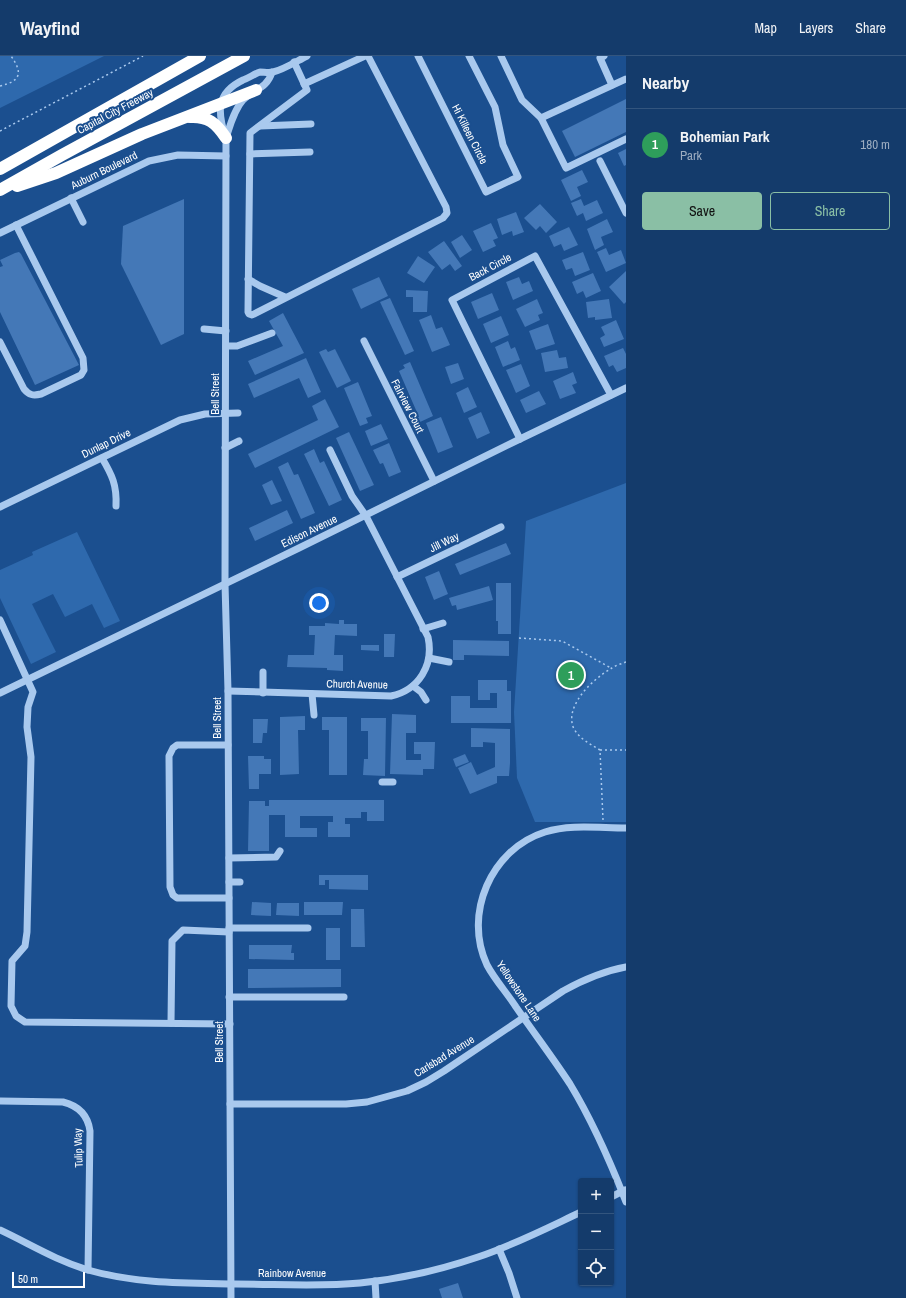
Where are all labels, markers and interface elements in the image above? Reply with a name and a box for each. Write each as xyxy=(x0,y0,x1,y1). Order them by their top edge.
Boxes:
text: Wayfind xyxy=(20,15,80,41)
text: Map xyxy=(755,19,777,37)
text: Layers xyxy=(799,19,833,37)
text: Share xyxy=(855,19,886,37)
text: Nearby xyxy=(642,71,689,94)
street label: Capital City Freeway xyxy=(75,85,156,137)
street label: Hi Killeen Circle xyxy=(449,102,491,166)
text: Bohemian Park xyxy=(680,126,770,147)
text: 1 xyxy=(652,136,658,153)
text: 180 m xyxy=(860,136,890,153)
text: Park xyxy=(680,147,702,164)
street label: Auburn Boulevard xyxy=(68,148,140,193)
button: Save xyxy=(642,192,762,230)
button: Share xyxy=(770,192,890,230)
street label: Back Circle xyxy=(466,250,514,284)
street label: Bell Street xyxy=(208,373,222,415)
street label: Fairview Court xyxy=(388,377,428,436)
street label: Dunlap Drive xyxy=(79,425,133,461)
street label: Edison Avenue xyxy=(279,511,339,551)
street label: Jill Way xyxy=(427,529,462,555)
your location xyxy=(309,593,329,613)
pin: 1 xyxy=(558,660,584,690)
street label: Church Avenue xyxy=(326,676,388,692)
street label: Bell Street xyxy=(210,697,224,739)
street label: Yellowstone Lane xyxy=(493,958,545,1024)
street label: Bell Street xyxy=(212,1021,226,1063)
street label: Carlsbad Avenue xyxy=(411,1032,477,1080)
street label: Tulip Way xyxy=(70,1128,86,1168)
map controls xyxy=(578,1178,614,1286)
button: + xyxy=(578,1178,614,1214)
button: − xyxy=(578,1214,614,1250)
button: locate xyxy=(578,1250,614,1286)
street label: Rainbow Avenue xyxy=(258,1266,326,1280)
scale bar xyxy=(12,1270,85,1289)
text: 50 m xyxy=(18,1272,38,1286)

